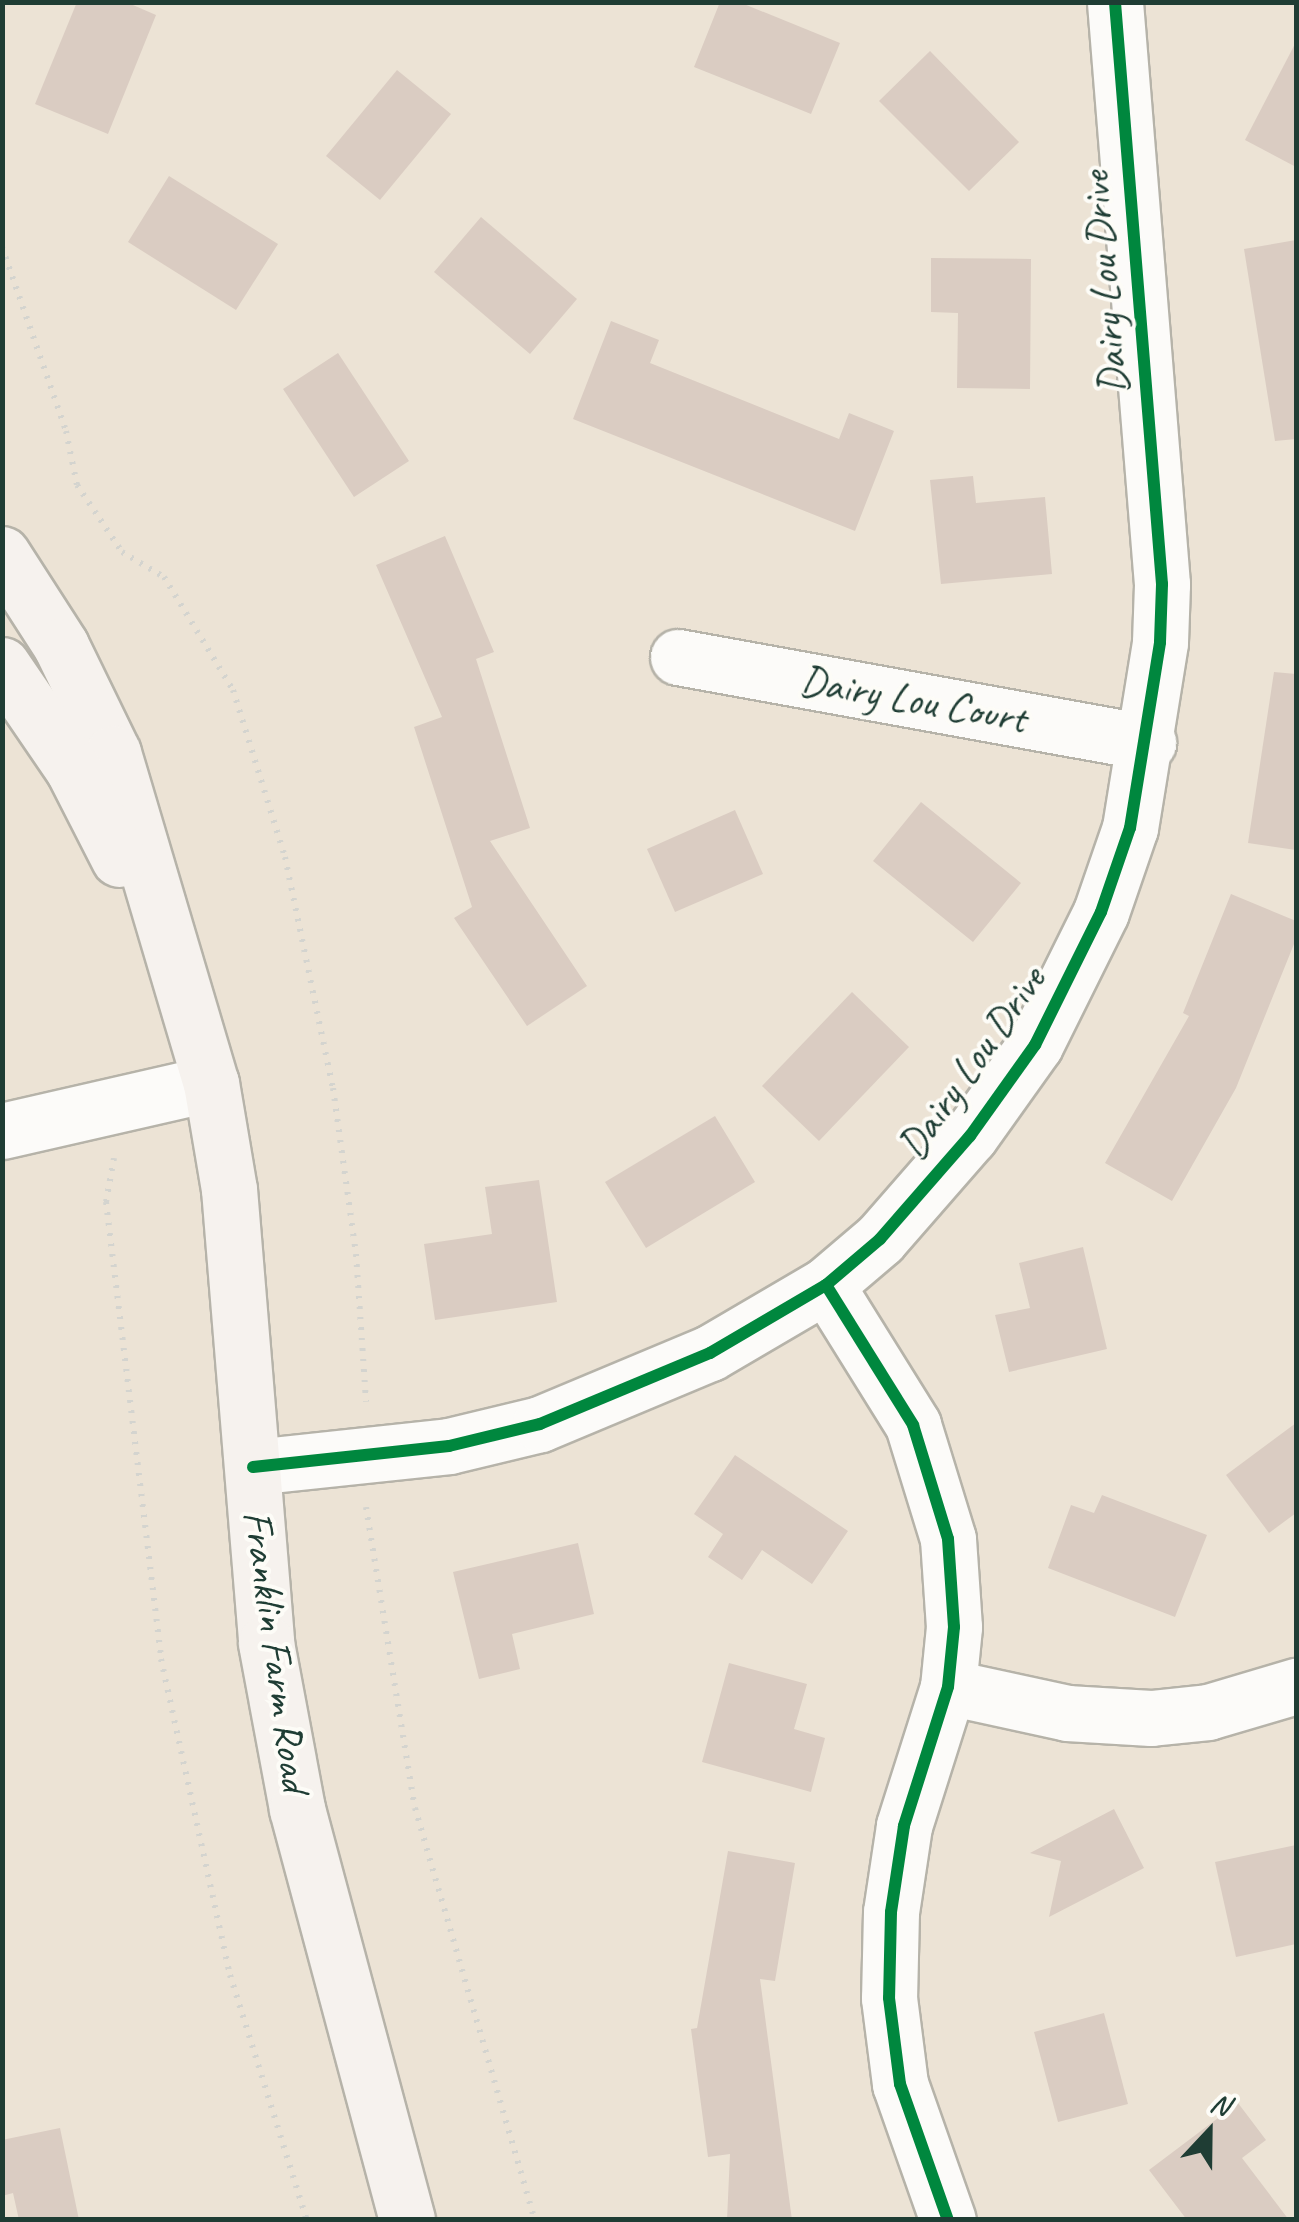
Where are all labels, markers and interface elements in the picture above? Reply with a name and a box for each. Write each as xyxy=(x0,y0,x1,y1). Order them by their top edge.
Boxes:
street label: Dairy Lou Drive xyxy=(1070,169,1140,397)
street label: Dairy Lou Court xyxy=(796,655,1030,745)
street label: Dairy Lou Drive xyxy=(887,957,1057,1169)
street label: Franklin Farm Road xyxy=(231,1505,321,1797)
north arrow xyxy=(1159,2082,1259,2182)
text: N xyxy=(1206,2084,1235,2123)

